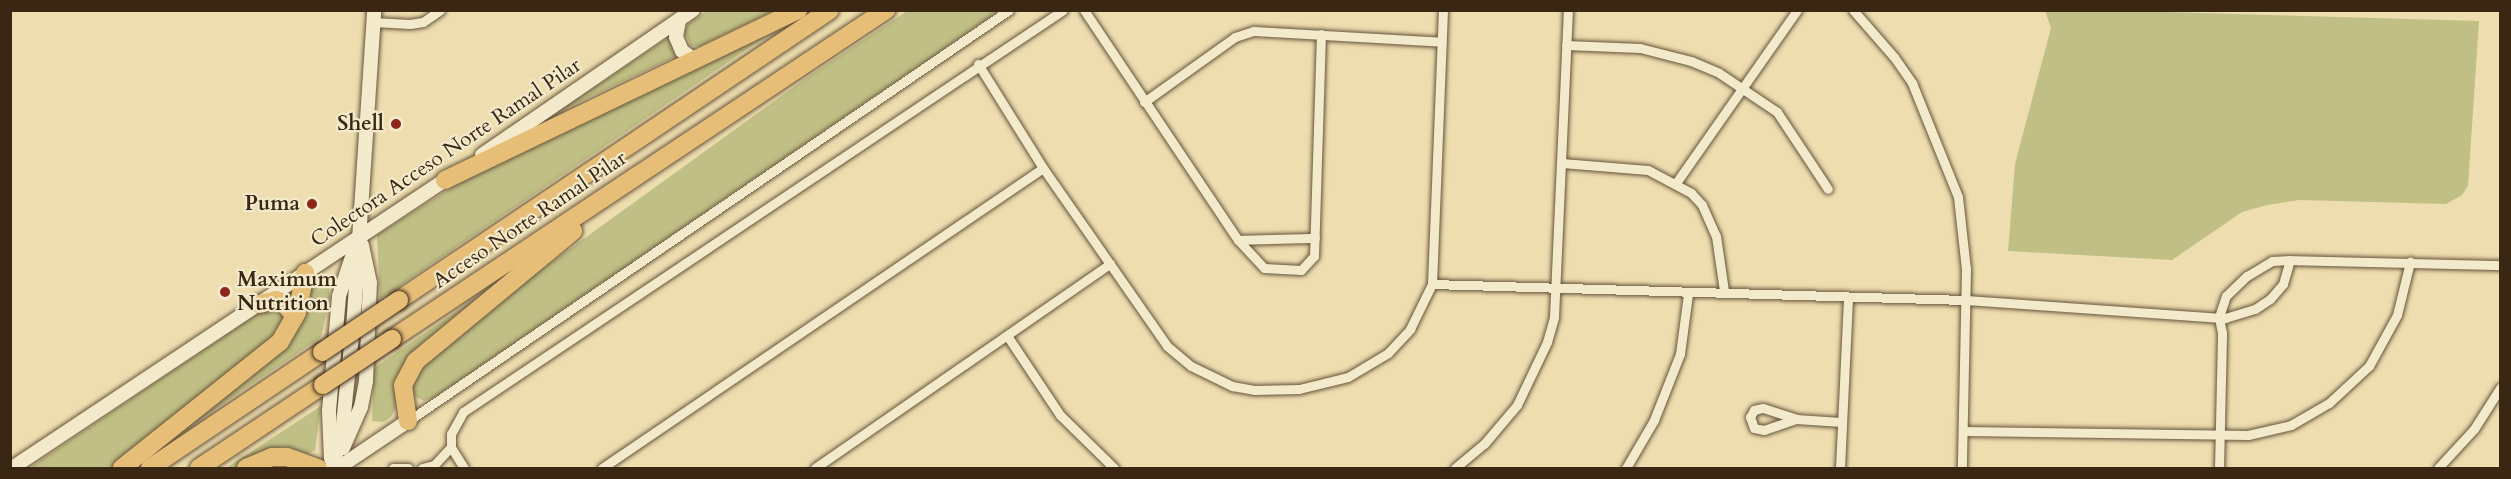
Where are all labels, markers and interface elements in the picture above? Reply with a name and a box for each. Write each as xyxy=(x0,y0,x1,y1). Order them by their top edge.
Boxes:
street label: Colectora Acceso Norte Ramal Pilar xyxy=(306,53,586,253)
place label: Shell xyxy=(337,111,384,137)
marker: Shell xyxy=(389,117,403,131)
street label: Acceso Norte Ramal Pilar xyxy=(428,146,632,294)
place label: Puma xyxy=(245,191,300,217)
marker: Puma xyxy=(305,197,319,211)
place label: Maximum Nutrition xyxy=(237,267,337,317)
marker: Maximum Nutrition xyxy=(218,285,232,299)

